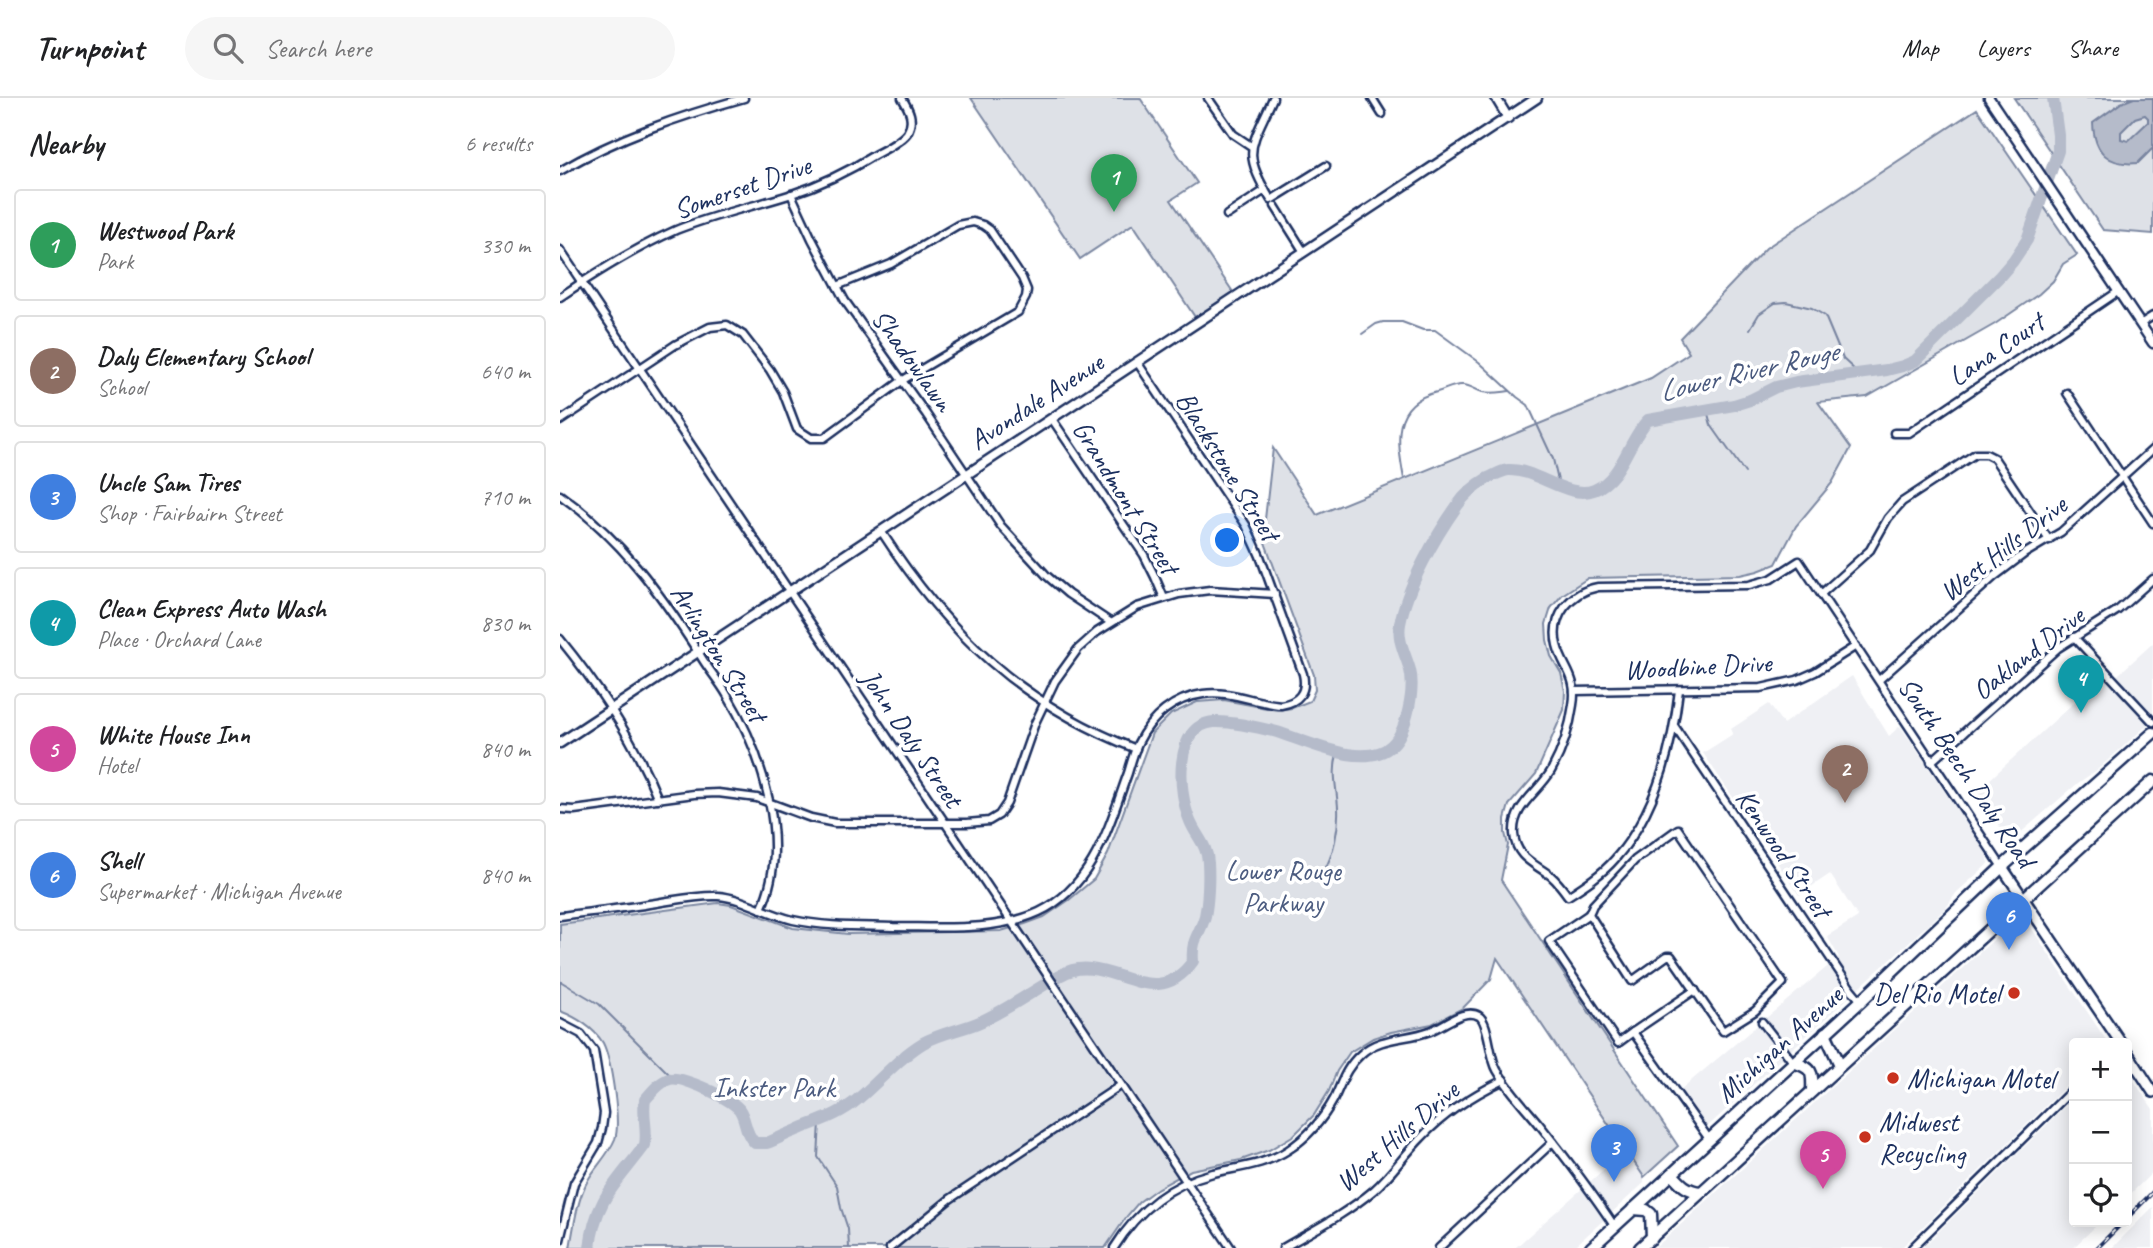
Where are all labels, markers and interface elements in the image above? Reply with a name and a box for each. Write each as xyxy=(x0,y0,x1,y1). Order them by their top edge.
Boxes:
search box xyxy=(185,17,675,80)
text: Turnpoint xyxy=(35,27,143,69)
icon: search xyxy=(209,29,247,67)
text: Search here xyxy=(265,32,371,65)
text: Map xyxy=(1902,33,1939,63)
text: Layers xyxy=(1977,33,2030,63)
text: Share xyxy=(2068,33,2118,63)
text: Nearby xyxy=(28,125,104,163)
text: 6 results xyxy=(465,129,532,158)
street label: Somerset Drive xyxy=(669,147,817,227)
pin: 1 xyxy=(1091,154,1137,212)
text: Westwood Park xyxy=(97,214,233,247)
text: 1 xyxy=(48,231,58,260)
text: 330 m xyxy=(481,231,530,260)
text: Park xyxy=(97,247,133,276)
street label: Shadowlawn xyxy=(864,302,963,419)
street label: Lana Court xyxy=(1942,302,2054,394)
water label: Lower River Rouge xyxy=(1655,331,1845,410)
text: Daly Elementary School xyxy=(97,340,310,373)
street label: Avondale Avenue xyxy=(962,344,1111,457)
text: 2 xyxy=(48,357,58,386)
text: 640 m xyxy=(481,357,530,386)
text: School xyxy=(97,373,146,402)
street label: Blackstone Street xyxy=(1168,385,1290,551)
street label: Grandmont Street xyxy=(1065,414,1189,583)
text: Uncle Sam Tires xyxy=(97,466,239,499)
text: 3 xyxy=(48,483,58,512)
text: 710 m xyxy=(481,483,530,512)
street label: West Hills Drive xyxy=(1932,486,2075,609)
text: Shop · Fairbairn Street xyxy=(97,499,282,528)
your location xyxy=(1210,523,1244,557)
street label: Arlington Street xyxy=(663,578,777,732)
text: Clean Express Auto Wash xyxy=(97,592,326,625)
street label: Oakland Drive xyxy=(1965,597,2092,708)
text: 4 xyxy=(48,609,58,638)
text: 830 m xyxy=(481,609,530,638)
text: Place · Orchard Lane xyxy=(97,625,261,654)
street label: Woodbine Drive xyxy=(1624,645,1774,687)
pin: 4 xyxy=(2058,655,2104,713)
street label: John Daly Street xyxy=(852,661,972,816)
street label: South Beech Daly Road xyxy=(1891,670,2046,877)
text: White House Inn xyxy=(97,718,250,751)
text: 5 xyxy=(48,735,58,764)
text: 840 m xyxy=(481,735,530,764)
pin: 2 xyxy=(1822,745,1868,803)
text: Hotel xyxy=(97,751,137,780)
street label: Kenwood Street xyxy=(1728,782,1842,927)
text: Shell xyxy=(97,844,141,877)
park label: Lower Rouge Parkway xyxy=(1225,853,1342,920)
text: 6 xyxy=(48,861,58,890)
text: 840 m xyxy=(481,861,530,890)
text: Supermarket · Michigan Avenue xyxy=(97,877,341,906)
pin: 6 xyxy=(1986,892,2032,950)
place label: Del Rio Motel xyxy=(1874,976,2005,1011)
street label: Michigan Avenue xyxy=(1708,977,1851,1110)
marker: Del Rio Motel xyxy=(2006,985,2022,1001)
map controls xyxy=(2069,1038,2132,1227)
button: + xyxy=(2069,1038,2132,1101)
place label: Michigan Motel xyxy=(1907,1061,2060,1096)
park label: Inkster Park xyxy=(713,1070,838,1105)
marker: Michigan Motel xyxy=(1885,1070,1901,1086)
street label: West Hills Drive xyxy=(1328,1072,1467,1199)
button: − xyxy=(2069,1101,2132,1164)
place label: Midwest Recycling xyxy=(1879,1104,1967,1171)
pin: 3 xyxy=(1591,1124,1637,1182)
marker: Midwest Recycling xyxy=(1857,1129,1873,1145)
pin: 5 xyxy=(1800,1131,1846,1189)
button: locate xyxy=(2069,1164,2132,1227)

